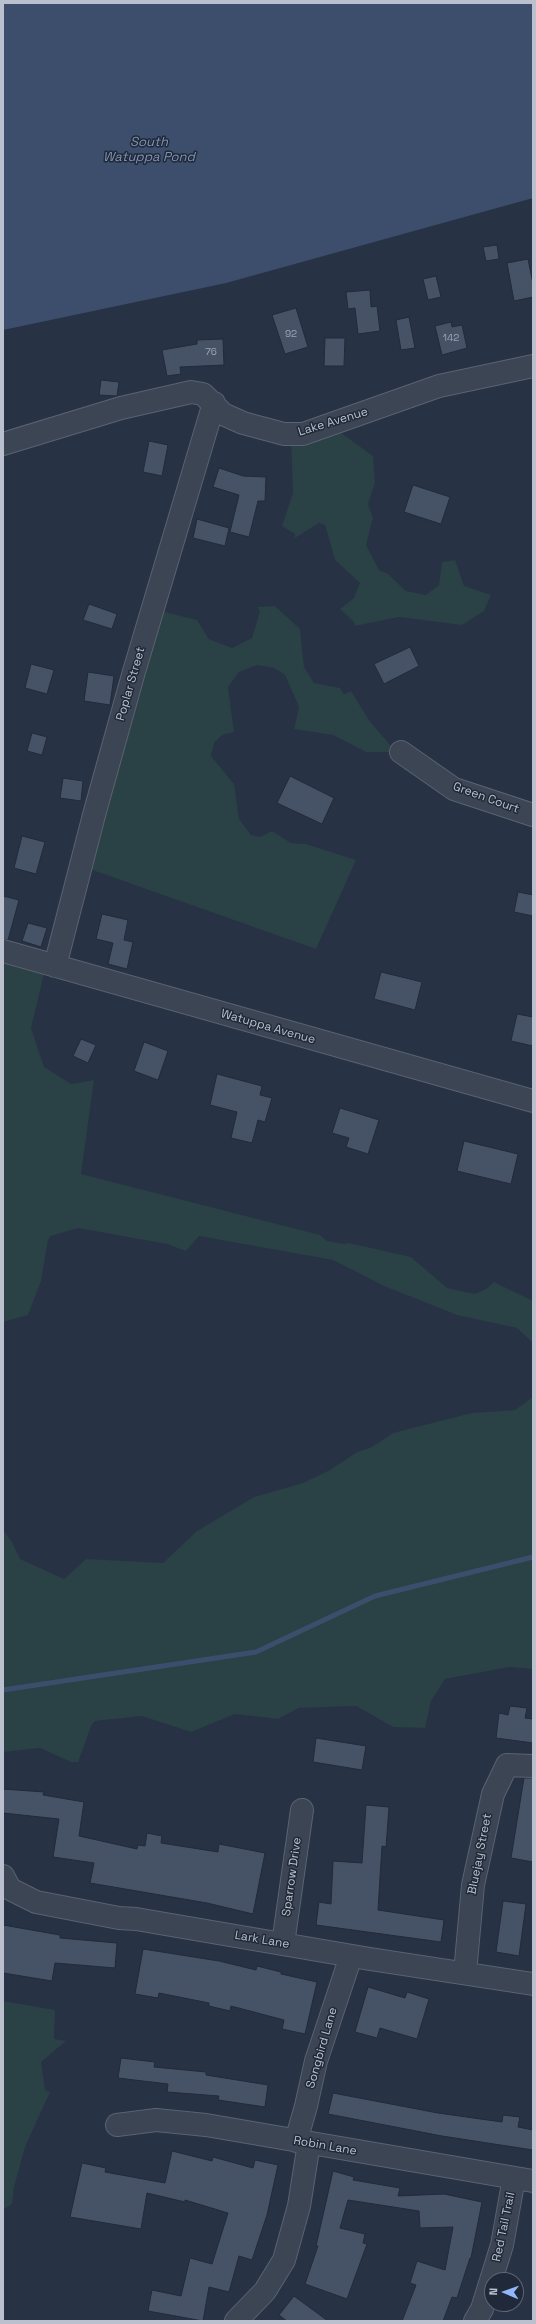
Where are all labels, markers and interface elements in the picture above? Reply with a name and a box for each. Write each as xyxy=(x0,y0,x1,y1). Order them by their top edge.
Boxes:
water label: South Watuppa Pond xyxy=(103,134,195,165)
house number: 92 xyxy=(285,328,297,340)
house number: 142 xyxy=(443,332,459,344)
house number: 76 xyxy=(205,346,217,358)
street label: Lake Avenue xyxy=(296,405,370,439)
street label: Poplar Street xyxy=(114,645,148,723)
street label: Green Court xyxy=(451,779,521,817)
street label: Watuppa Avenue xyxy=(219,1007,317,1047)
street label: Bluejay Street xyxy=(465,1812,495,1896)
street label: Sparrow Drive xyxy=(279,1837,305,1917)
street label: Lark Lane xyxy=(233,1928,291,1952)
street label: Songbird Lane xyxy=(304,2006,340,2090)
street label: Robin Lane xyxy=(292,2133,358,2159)
street label: Red Tail Trail xyxy=(490,2191,518,2263)
north arrow xyxy=(484,2272,524,2312)
text: N xyxy=(486,2288,500,2296)

